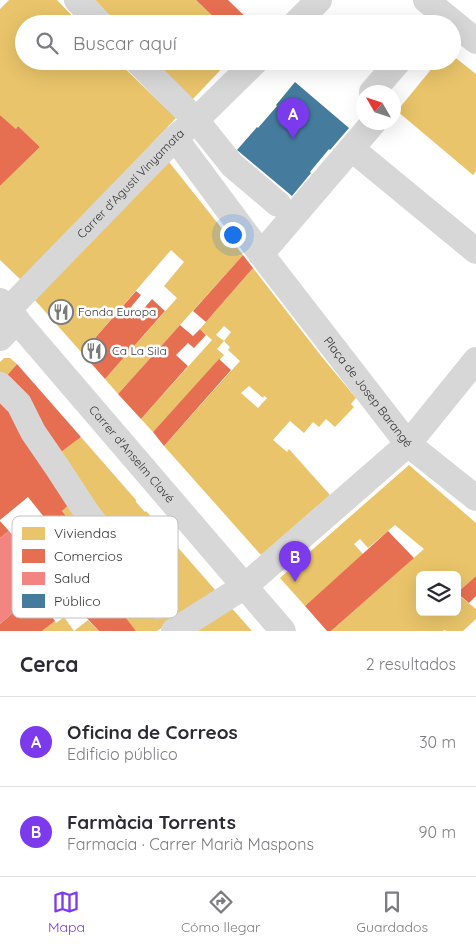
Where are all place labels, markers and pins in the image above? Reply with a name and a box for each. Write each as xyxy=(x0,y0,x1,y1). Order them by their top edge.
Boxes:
pin: A xyxy=(277,98,309,139)
restaurant icon: Fonda Europa xyxy=(48,299,74,325)
place label: Fonda Europa xyxy=(78,304,156,319)
restaurant icon: Ca La Sila xyxy=(81,338,107,364)
place label: Ca La Sila xyxy=(112,343,167,358)
pin: B xyxy=(279,541,311,582)

